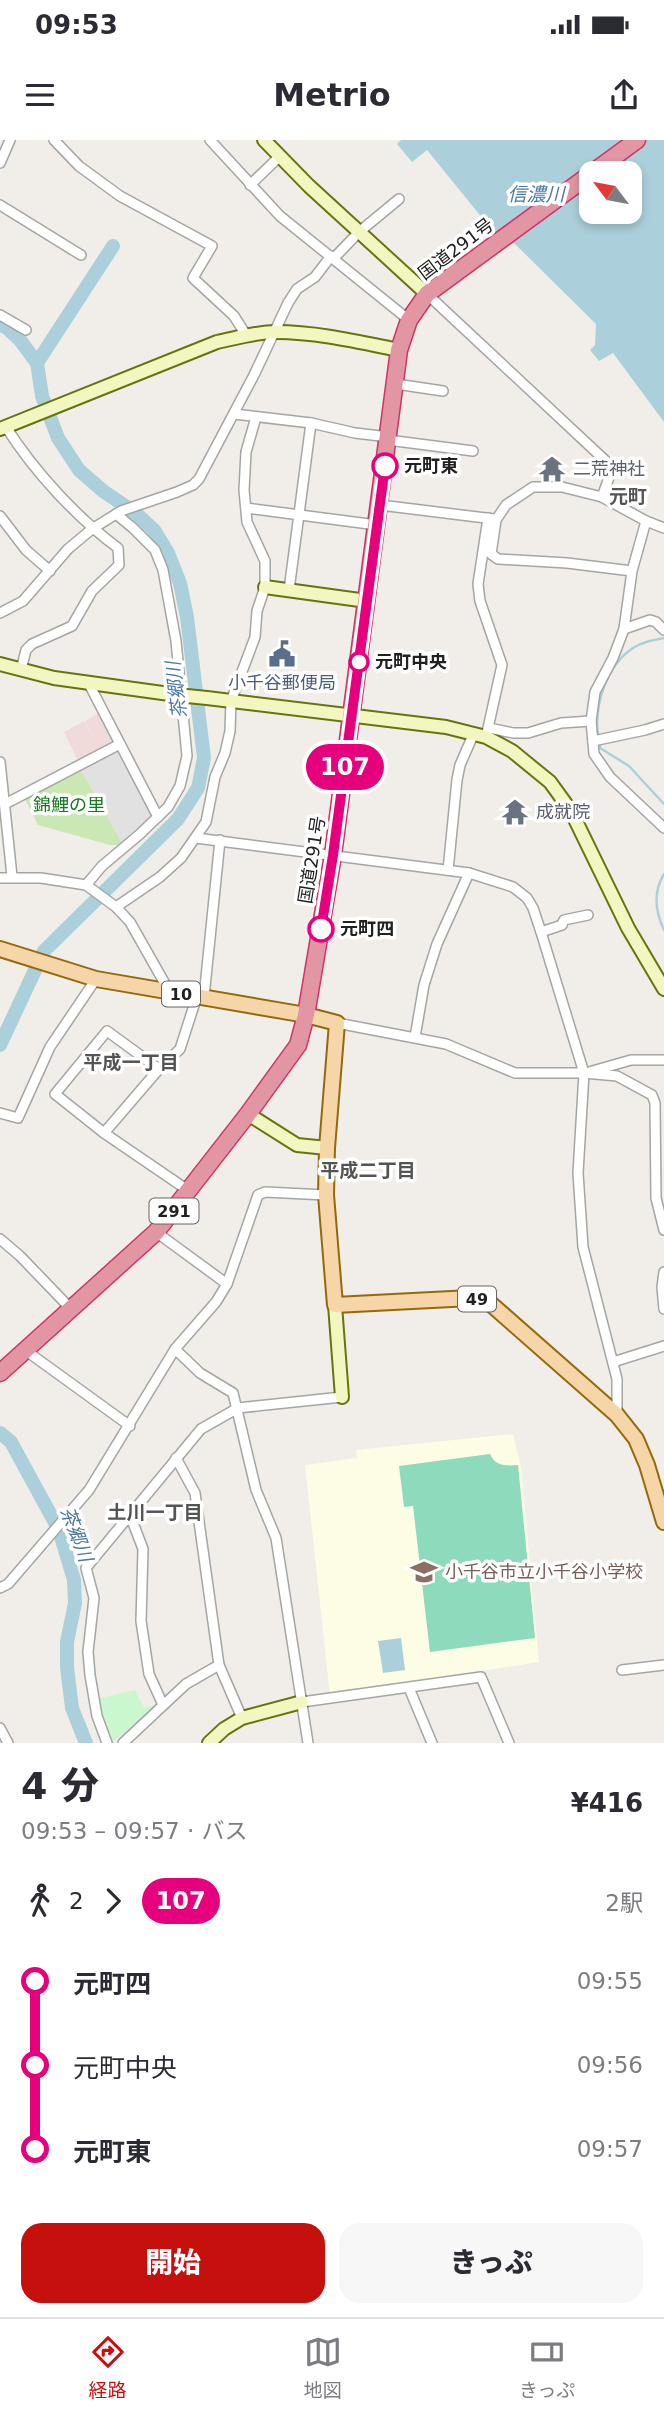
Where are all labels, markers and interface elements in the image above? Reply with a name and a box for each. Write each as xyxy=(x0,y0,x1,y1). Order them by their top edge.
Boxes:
text: 09:53 xyxy=(35,10,118,40)
icon: menu xyxy=(21,76,59,114)
text: Metrio xyxy=(273,76,391,114)
icon: share xyxy=(605,76,643,114)
north arrow xyxy=(579,161,642,224)
map controls xyxy=(579,161,642,224)
water label: 信濃川 xyxy=(507,183,566,205)
street label: 国道291号 xyxy=(414,214,497,284)
marker: 元町東 xyxy=(372,453,398,479)
temple icon: 二荒神社 xyxy=(537,454,567,484)
place label: 元町東 xyxy=(404,455,458,476)
place label: 二荒神社 xyxy=(573,458,645,479)
district label: 元町 xyxy=(609,485,647,507)
public building icon: 小千谷郵便局 xyxy=(267,639,297,669)
place label: 元町中央 xyxy=(375,651,447,672)
marker: 元町中央 xyxy=(349,652,369,672)
water label: 茶郷川 xyxy=(161,658,190,720)
place label: 小千谷郵便局 xyxy=(228,672,336,693)
line badge: 107 xyxy=(305,744,385,790)
text: 107 xyxy=(320,753,370,781)
park label: 錦鯉の里 xyxy=(33,794,105,815)
temple icon: 成就院 xyxy=(500,797,530,827)
place label: 成就院 xyxy=(536,801,590,822)
street label: 国道291号 xyxy=(294,815,329,905)
marker: 元町四 xyxy=(308,916,334,942)
place label: 元町四 xyxy=(340,918,394,939)
road number: 10 xyxy=(162,982,200,1006)
district label: 平成一丁目 xyxy=(83,1051,179,1073)
district label: 平成二丁目 xyxy=(320,1159,416,1181)
road number: 291 xyxy=(150,1198,198,1224)
road number: 49 xyxy=(458,1287,496,1312)
district label: 土川一丁目 xyxy=(107,1501,203,1523)
water label: 茶郷川 xyxy=(57,1503,98,1566)
school or university icon: 小千谷市立小千谷小学校 xyxy=(409,1557,439,1587)
place label: 小千谷市立小千谷小学校 xyxy=(445,1561,643,1582)
text: 4 分 xyxy=(21,1764,99,1808)
text: ¥416 xyxy=(571,1788,643,1818)
text: 09:53 – 09:57 · バス xyxy=(21,1818,248,1844)
icon: walk xyxy=(21,1882,59,1920)
icon: forward xyxy=(94,1882,132,1920)
text: 107 xyxy=(156,1887,206,1915)
text: 2 xyxy=(69,1888,84,1914)
text: 2駅 xyxy=(605,1890,643,1916)
text: 09:55 xyxy=(577,1968,643,1994)
text: 元町四 xyxy=(73,1969,151,1999)
text: 09:56 xyxy=(577,2052,643,2078)
text: 元町中央 xyxy=(73,2053,177,2083)
text: 09:57 xyxy=(577,2136,643,2162)
text: 元町東 xyxy=(73,2137,151,2167)
button: 開始 xyxy=(21,2223,325,2303)
button: きっぷ xyxy=(339,2223,643,2303)
tab: 経路 xyxy=(89,2333,127,2402)
tab: 地図 xyxy=(304,2333,342,2402)
tab: きっぷ xyxy=(519,2333,575,2402)

